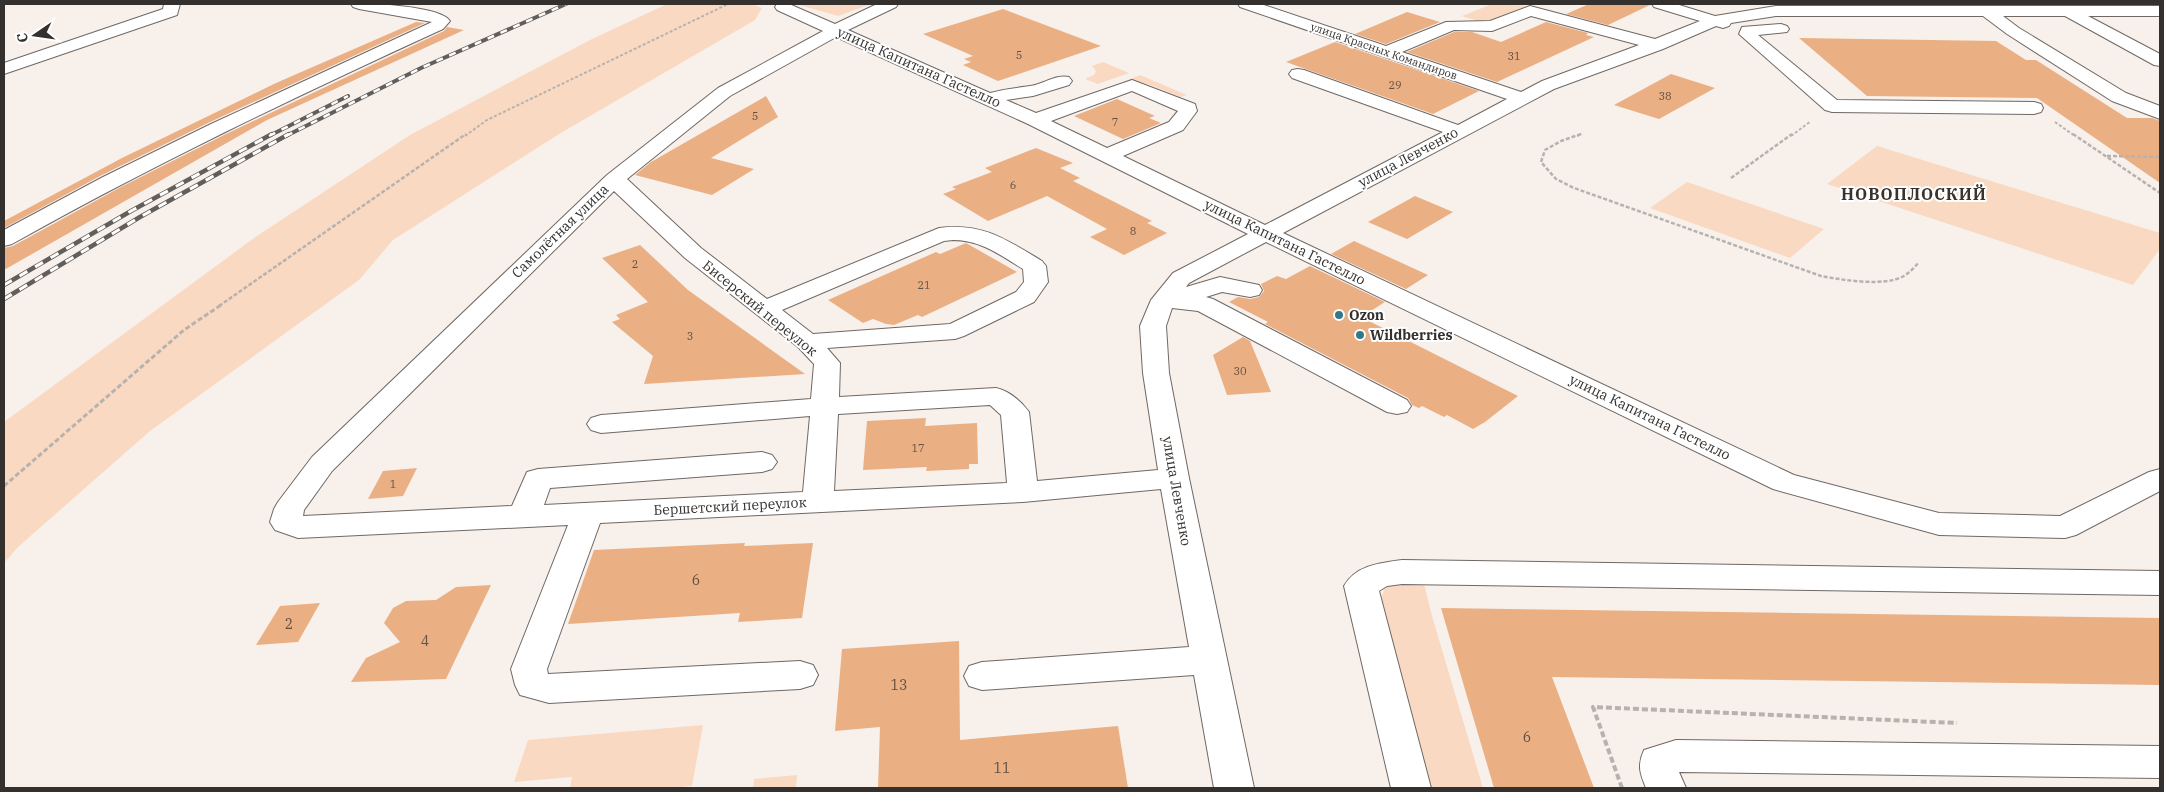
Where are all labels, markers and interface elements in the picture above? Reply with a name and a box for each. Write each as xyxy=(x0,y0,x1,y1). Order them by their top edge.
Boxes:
north arrow xyxy=(10,10,60,60)
street label: улица Красных Командиров xyxy=(1309,19,1459,83)
street label: улица Капитана Гастелло xyxy=(834,23,1004,111)
text: С xyxy=(13,31,32,44)
house number: 5 xyxy=(1016,48,1022,62)
house number: 31 xyxy=(1507,49,1521,63)
house number: 29 xyxy=(1388,78,1402,92)
house number: 38 xyxy=(1658,89,1672,103)
house number: 5 xyxy=(752,109,758,123)
house number: 7 xyxy=(1112,115,1118,129)
street label: улица Левченко xyxy=(1355,123,1461,191)
house number: 6 xyxy=(1010,178,1016,192)
street label: Самолётная улица xyxy=(508,180,613,282)
district label: НОВОПЛОСКИЙ xyxy=(1841,184,1987,204)
street label: улица Капитана Гастелло xyxy=(1201,195,1369,289)
house number: 8 xyxy=(1130,224,1136,238)
street label: Бисерский переулок xyxy=(699,256,821,360)
house number: 2 xyxy=(632,257,638,271)
house number: 21 xyxy=(917,278,931,292)
place label: Ozon xyxy=(1349,306,1384,324)
marker: Ozon xyxy=(1333,309,1345,321)
place label: Wildberries xyxy=(1370,326,1453,344)
house number: 3 xyxy=(687,329,693,343)
marker: Wildberries xyxy=(1354,329,1366,341)
house number: 30 xyxy=(1233,364,1247,378)
street label: улица Капитана Гастелло xyxy=(1566,370,1734,464)
street label: улица Левченко xyxy=(1159,435,1196,547)
house number: 17 xyxy=(911,441,925,455)
house number: 1 xyxy=(390,477,396,491)
street label: Бершетский переулок xyxy=(653,493,807,519)
house number: 6 xyxy=(692,571,700,589)
house number: 2 xyxy=(285,615,293,633)
house number: 4 xyxy=(421,632,429,650)
house number: 13 xyxy=(891,676,907,694)
house number: 6 xyxy=(1523,728,1531,746)
house number: 11 xyxy=(994,759,1010,777)

